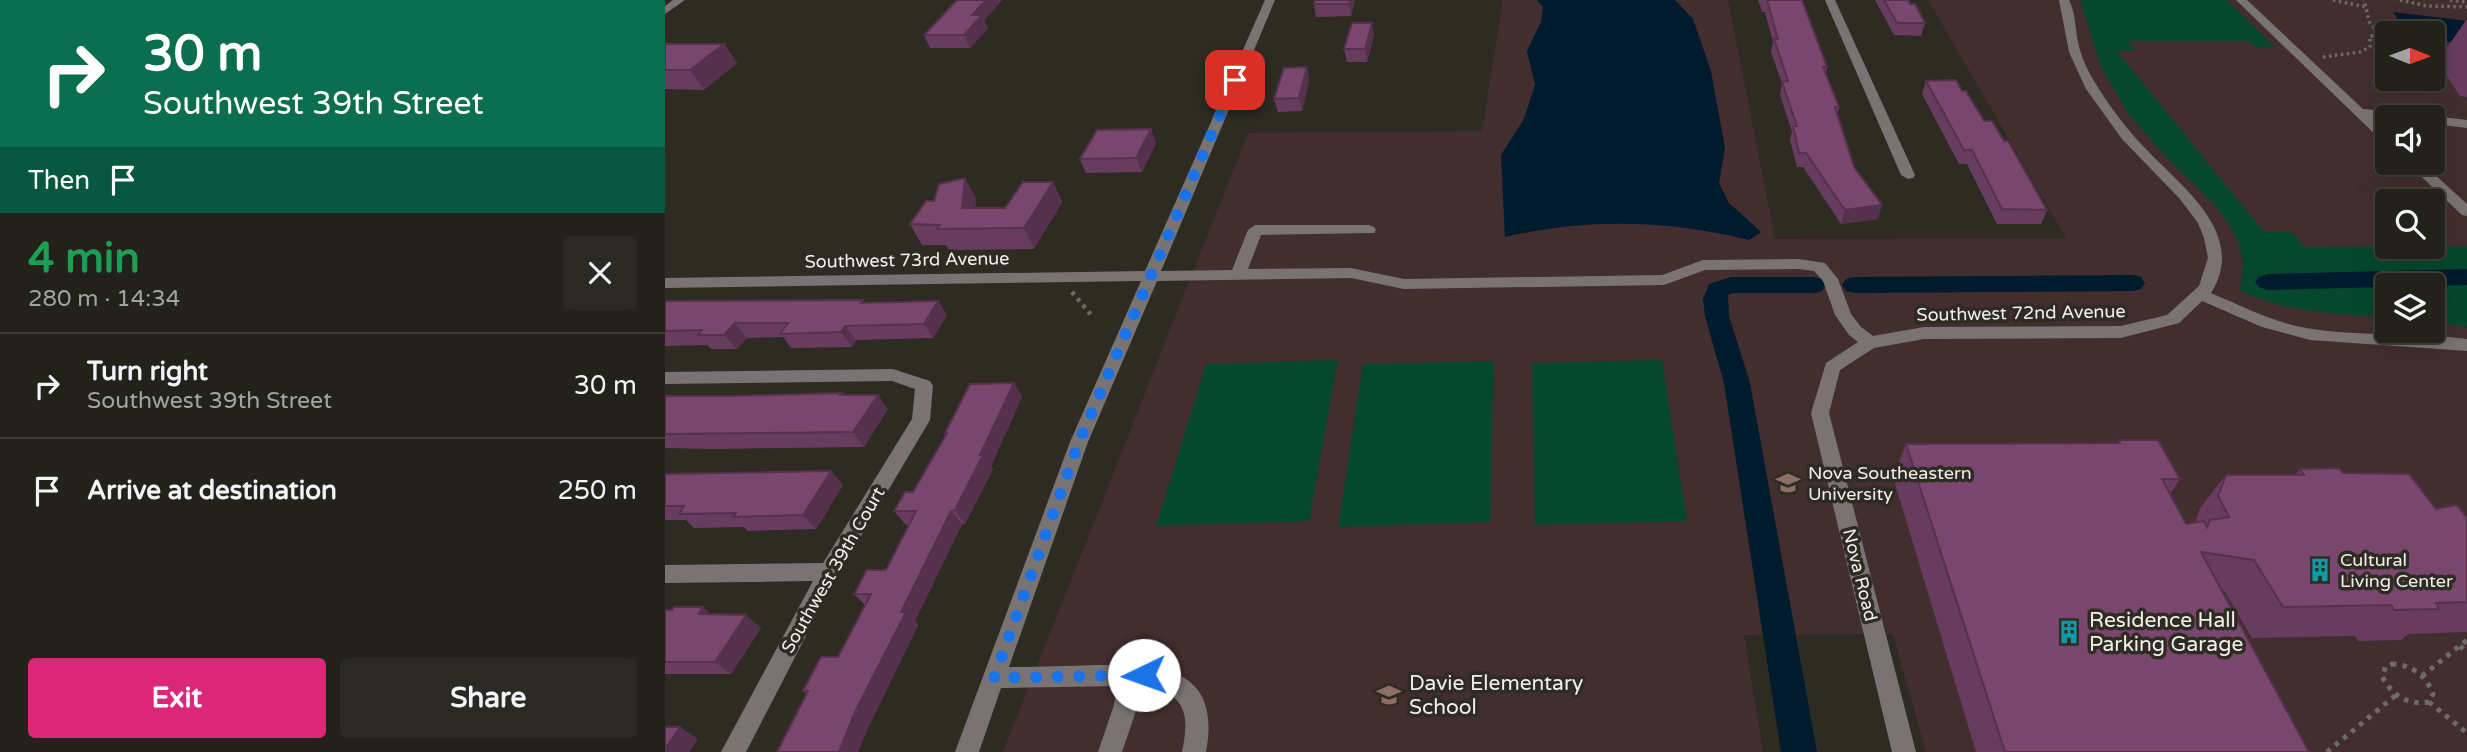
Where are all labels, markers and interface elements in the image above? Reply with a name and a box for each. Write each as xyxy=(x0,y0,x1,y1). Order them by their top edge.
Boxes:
north arrow xyxy=(2375,21,2445,91)
map controls xyxy=(2375,21,2445,343)
text: 30 m xyxy=(143,25,262,84)
icon: right xyxy=(28,28,119,119)
pin xyxy=(1205,50,1265,110)
icon: arrive xyxy=(1216,61,1254,99)
text: Southwest 39th Street xyxy=(143,85,484,123)
button: sound xyxy=(2375,105,2445,175)
icon: arrive xyxy=(104,161,142,199)
text: Then xyxy=(28,165,90,196)
button: search xyxy=(2375,189,2445,259)
text: 4 min xyxy=(28,233,140,284)
button: close xyxy=(563,236,637,310)
street label: Southwest 73rd Avenue xyxy=(804,247,1010,273)
button: layers xyxy=(2375,273,2445,343)
text: 280 m · 14:34 xyxy=(28,285,180,313)
street label: Southwest 72nd Avenue xyxy=(1916,300,2126,326)
text: Turn right xyxy=(87,356,208,387)
icon: right xyxy=(28,367,66,405)
text: 30 m xyxy=(574,370,637,401)
text: Southwest 39th Street xyxy=(87,387,332,415)
place label: Nova Southeastern University xyxy=(1808,462,1972,505)
school or university icon: Nova Southeastern University xyxy=(1774,469,1802,497)
icon: arrive xyxy=(28,472,66,510)
text: Arrive at destination xyxy=(87,475,337,506)
text: 250 m xyxy=(557,475,637,506)
street label: Southwest 39th Court xyxy=(776,483,890,657)
street label: Nova Road xyxy=(1838,526,1882,624)
place label: Cultural Living Center xyxy=(2340,549,2453,592)
building icon: Cultural Living Center xyxy=(2306,556,2334,584)
place label: Residence Hall Parking Garage xyxy=(2089,608,2243,657)
building icon: Residence Hall Parking Garage xyxy=(2055,618,2083,646)
position arrow xyxy=(1107,638,1181,712)
button: Exit xyxy=(28,658,326,738)
button: Share xyxy=(340,658,637,738)
place label: Davie Elementary School xyxy=(1409,671,1583,720)
school or university icon: Davie Elementary School xyxy=(1375,681,1403,709)

